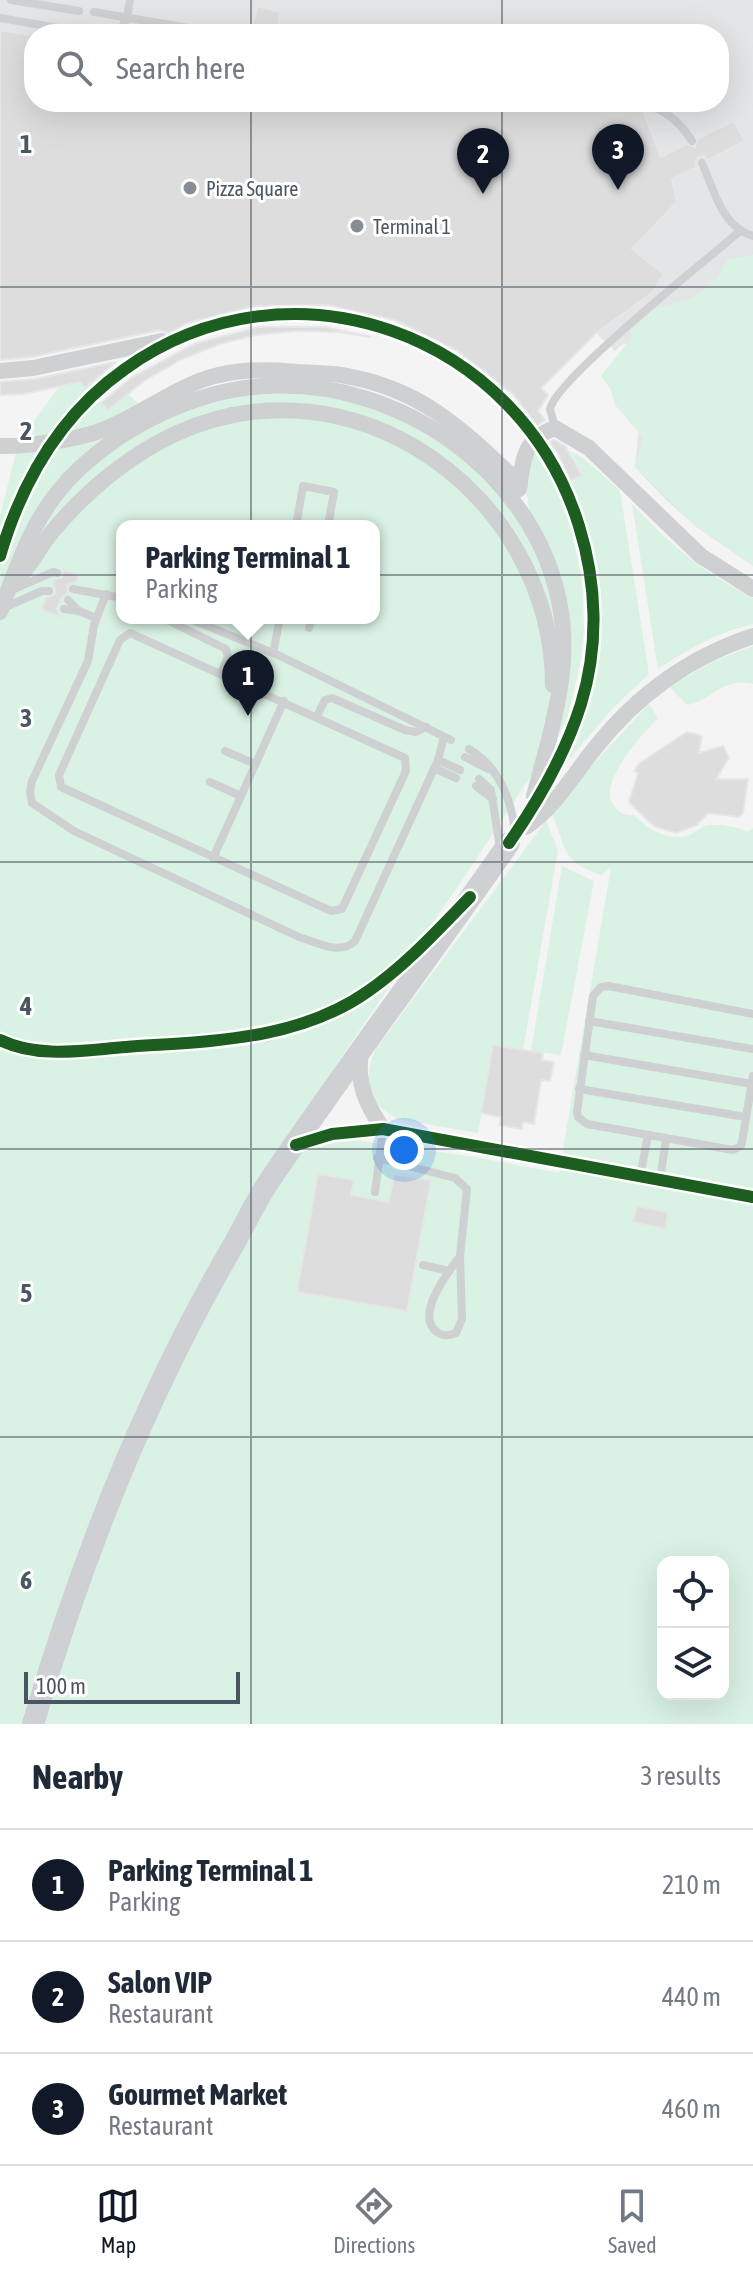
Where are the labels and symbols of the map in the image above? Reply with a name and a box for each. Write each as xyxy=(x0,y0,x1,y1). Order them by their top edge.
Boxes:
pin: 3 xyxy=(592,124,644,190)
pin: 2 xyxy=(457,128,509,194)
text: 1 xyxy=(20,129,32,159)
place label: Pizza Square xyxy=(206,177,298,200)
marker: Pizza Square xyxy=(181,179,199,197)
place label: Terminal 1 xyxy=(373,215,451,238)
marker: Terminal 1 xyxy=(348,217,366,235)
text: 2 xyxy=(20,416,32,446)
pin: 1 xyxy=(222,650,274,716)
text: 3 xyxy=(20,703,32,733)
text: 4 xyxy=(19,991,32,1021)
your location xyxy=(384,1130,424,1170)
text: 5 xyxy=(20,1278,32,1308)
text: 6 xyxy=(20,1565,32,1595)
scale bar xyxy=(24,1668,240,1704)

